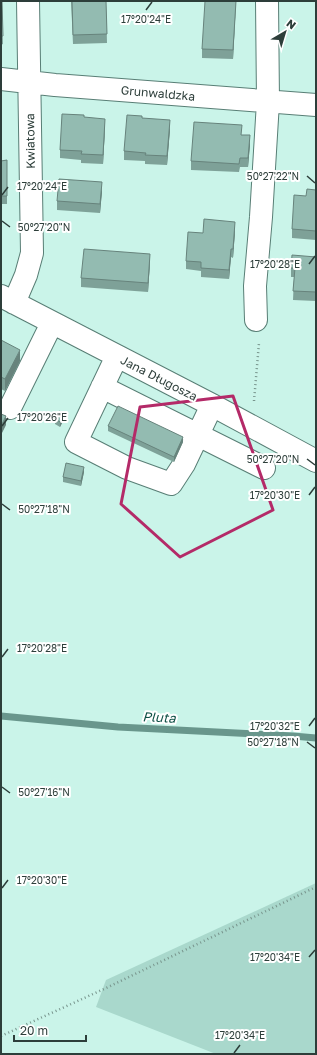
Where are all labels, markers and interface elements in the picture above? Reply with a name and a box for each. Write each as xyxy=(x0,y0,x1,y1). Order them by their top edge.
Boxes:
north arrow xyxy=(265,12,305,52)
text: 17°20'24"E xyxy=(121,13,171,25)
text: N xyxy=(284,16,299,31)
street label: Grunwaldzka xyxy=(120,82,196,104)
street label: Kwiatowa xyxy=(22,113,38,169)
text: 50°27'22"N xyxy=(247,170,299,182)
text: 17°20'24"E xyxy=(17,180,67,192)
text: 50°27'20"N xyxy=(18,221,70,233)
text: 17°20'28"E xyxy=(250,258,300,270)
street label: Jana Długosza xyxy=(118,352,200,404)
text: 17°20'26"E xyxy=(17,411,67,423)
text: 50°27'20"N xyxy=(247,453,299,465)
text: 17°20'30"E xyxy=(250,489,300,501)
text: 50°27'18"N xyxy=(18,503,70,515)
text: 17°20'28"E xyxy=(17,642,67,654)
water label: Pluta xyxy=(142,708,177,726)
text: 17°20'32"E xyxy=(250,720,300,732)
text: 50°27'18"N xyxy=(247,736,299,748)
text: 50°27'16"N xyxy=(18,786,70,798)
text: 17°20'30"E xyxy=(17,874,67,886)
text: 17°20'34"E xyxy=(250,951,300,963)
scale bar xyxy=(14,1017,86,1043)
text: 20 m xyxy=(20,1023,48,1038)
text: 17°20'34"E xyxy=(215,1029,265,1041)

